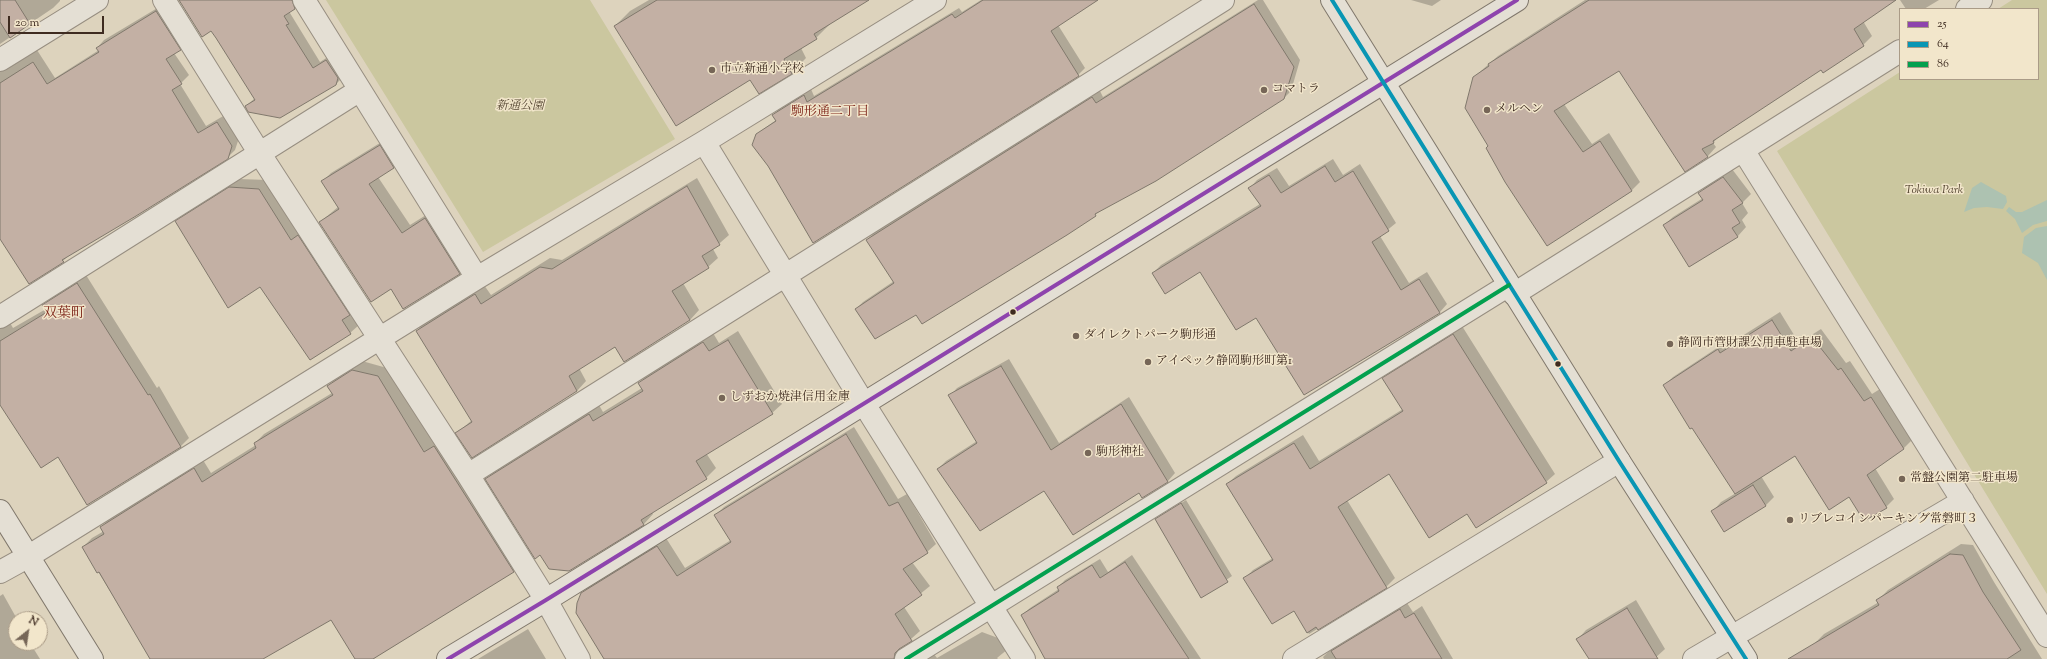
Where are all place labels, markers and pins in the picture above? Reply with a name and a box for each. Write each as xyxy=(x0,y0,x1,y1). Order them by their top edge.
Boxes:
place label: 市立新通小学校 xyxy=(720,63,804,77)
marker: 市立新通小学校 xyxy=(707,65,717,75)
place label: コマトラ xyxy=(1272,83,1320,97)
marker: コマトラ xyxy=(1259,85,1269,95)
place label: メルヘン xyxy=(1495,103,1543,117)
marker: メルヘン xyxy=(1482,105,1492,115)
unlabelled marker xyxy=(1008,307,1018,317)
place label: ダイレクトパーク駒形通 xyxy=(1084,329,1216,343)
marker: ダイレクトパーク駒形通 xyxy=(1071,331,1081,341)
place label: 静岡市管財課公用車駐車場 xyxy=(1678,337,1822,351)
marker: 静岡市管財課公用車駐車場 xyxy=(1665,339,1675,349)
place label: アイペック静岡駒形町第1 xyxy=(1156,355,1292,369)
marker: アイペック静岡駒形町第1 xyxy=(1143,357,1153,367)
unlabelled marker xyxy=(1553,359,1563,369)
place label: しずおか焼津信用金庫 xyxy=(730,391,850,405)
marker: しずおか焼津信用金庫 xyxy=(717,393,727,403)
place label: 駒形神社 xyxy=(1096,446,1144,460)
marker: 駒形神社 xyxy=(1083,448,1093,458)
place label: 常盤公園第二駐車場 xyxy=(1910,472,2018,486)
marker: 常盤公園第二駐車場 xyxy=(1897,474,1907,484)
place label: リブレコインパーキング常磐町３ xyxy=(1798,513,1978,527)
marker: リブレコインパーキング常磐町３ xyxy=(1785,515,1795,525)

